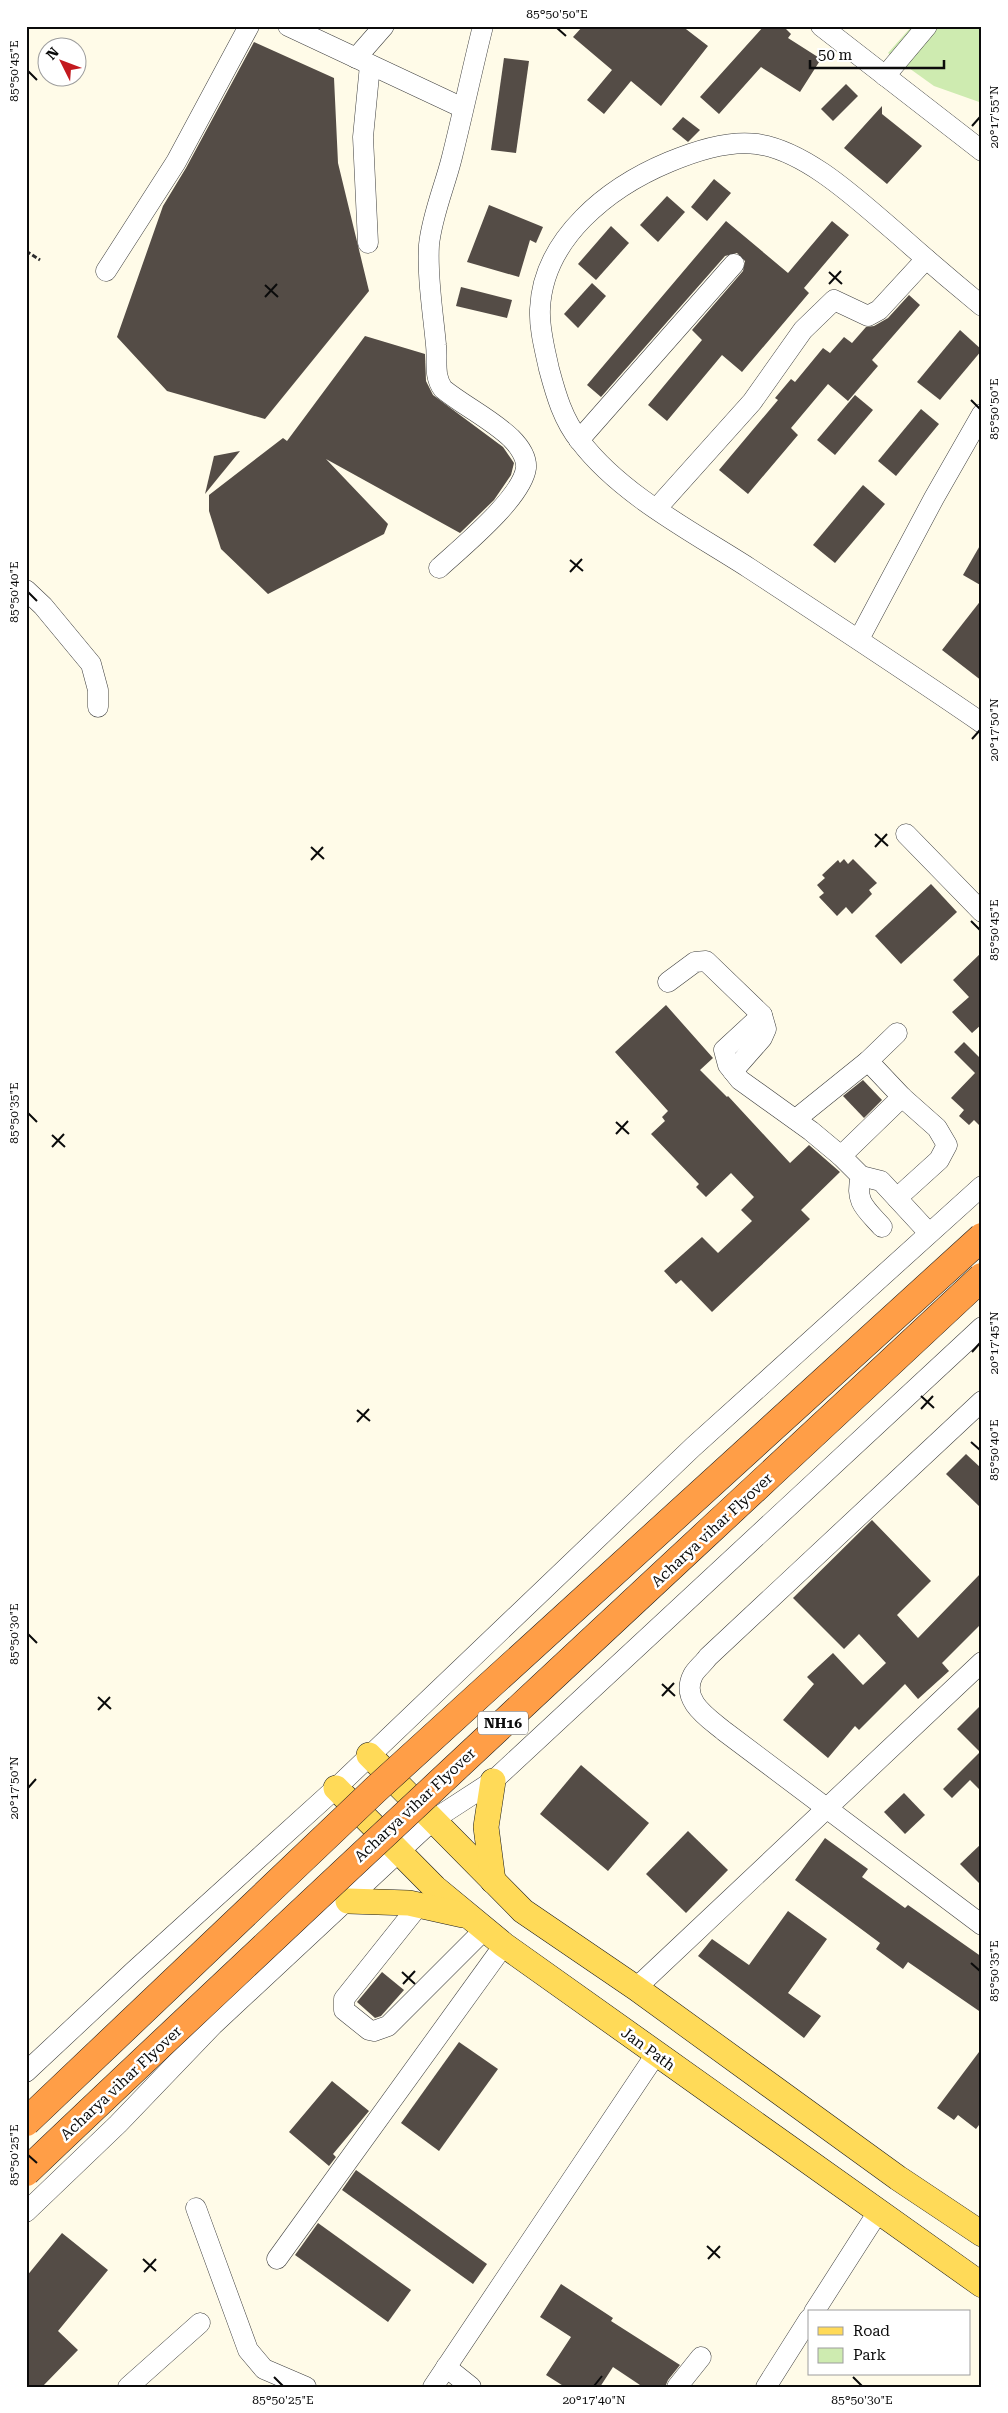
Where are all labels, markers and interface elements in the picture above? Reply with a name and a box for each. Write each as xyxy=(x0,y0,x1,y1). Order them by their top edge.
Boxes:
text: 85°50'50"E xyxy=(526,7,588,21)
north arrow xyxy=(38,38,88,88)
scale bar xyxy=(810,38,944,70)
text: 85°50'45"E xyxy=(7,40,21,102)
text: N xyxy=(43,44,62,63)
text: 50 m xyxy=(818,46,853,64)
text: 20°17'55"N xyxy=(987,85,1001,149)
text: 85°50'50"E xyxy=(987,378,1001,440)
text: 85°50'40"E xyxy=(7,561,21,623)
text: 20°17'50"N xyxy=(987,698,1001,762)
text: 85°50'45"E xyxy=(987,899,1001,961)
text: 85°50'35"E xyxy=(7,1082,21,1144)
text: 20°17'45"N xyxy=(987,1311,1001,1375)
text: 85°50'40"E xyxy=(987,1419,1001,1481)
street label: Acharya vihar Flyover xyxy=(648,1469,776,1591)
text: 85°50'30"E xyxy=(7,1603,21,1665)
road number: NH16 xyxy=(478,1712,528,1735)
street label: Acharya vihar Flyover xyxy=(351,1744,479,1866)
text: 20°17'50"N xyxy=(7,1756,21,1820)
text: 85°50'35"E xyxy=(987,1940,1001,2002)
street label: Acharya vihar Flyover xyxy=(57,2022,185,2144)
street label: Jan Path xyxy=(618,2023,679,2075)
text: 85°50'25"E xyxy=(7,2124,21,2186)
legend xyxy=(808,2310,970,2376)
text: Road xyxy=(853,2322,890,2340)
text: Park xyxy=(853,2346,887,2364)
text: 85°50'25"E xyxy=(252,2393,314,2407)
text: 20°17'40"N xyxy=(562,2393,626,2407)
text: 85°50'30"E xyxy=(831,2393,893,2407)

